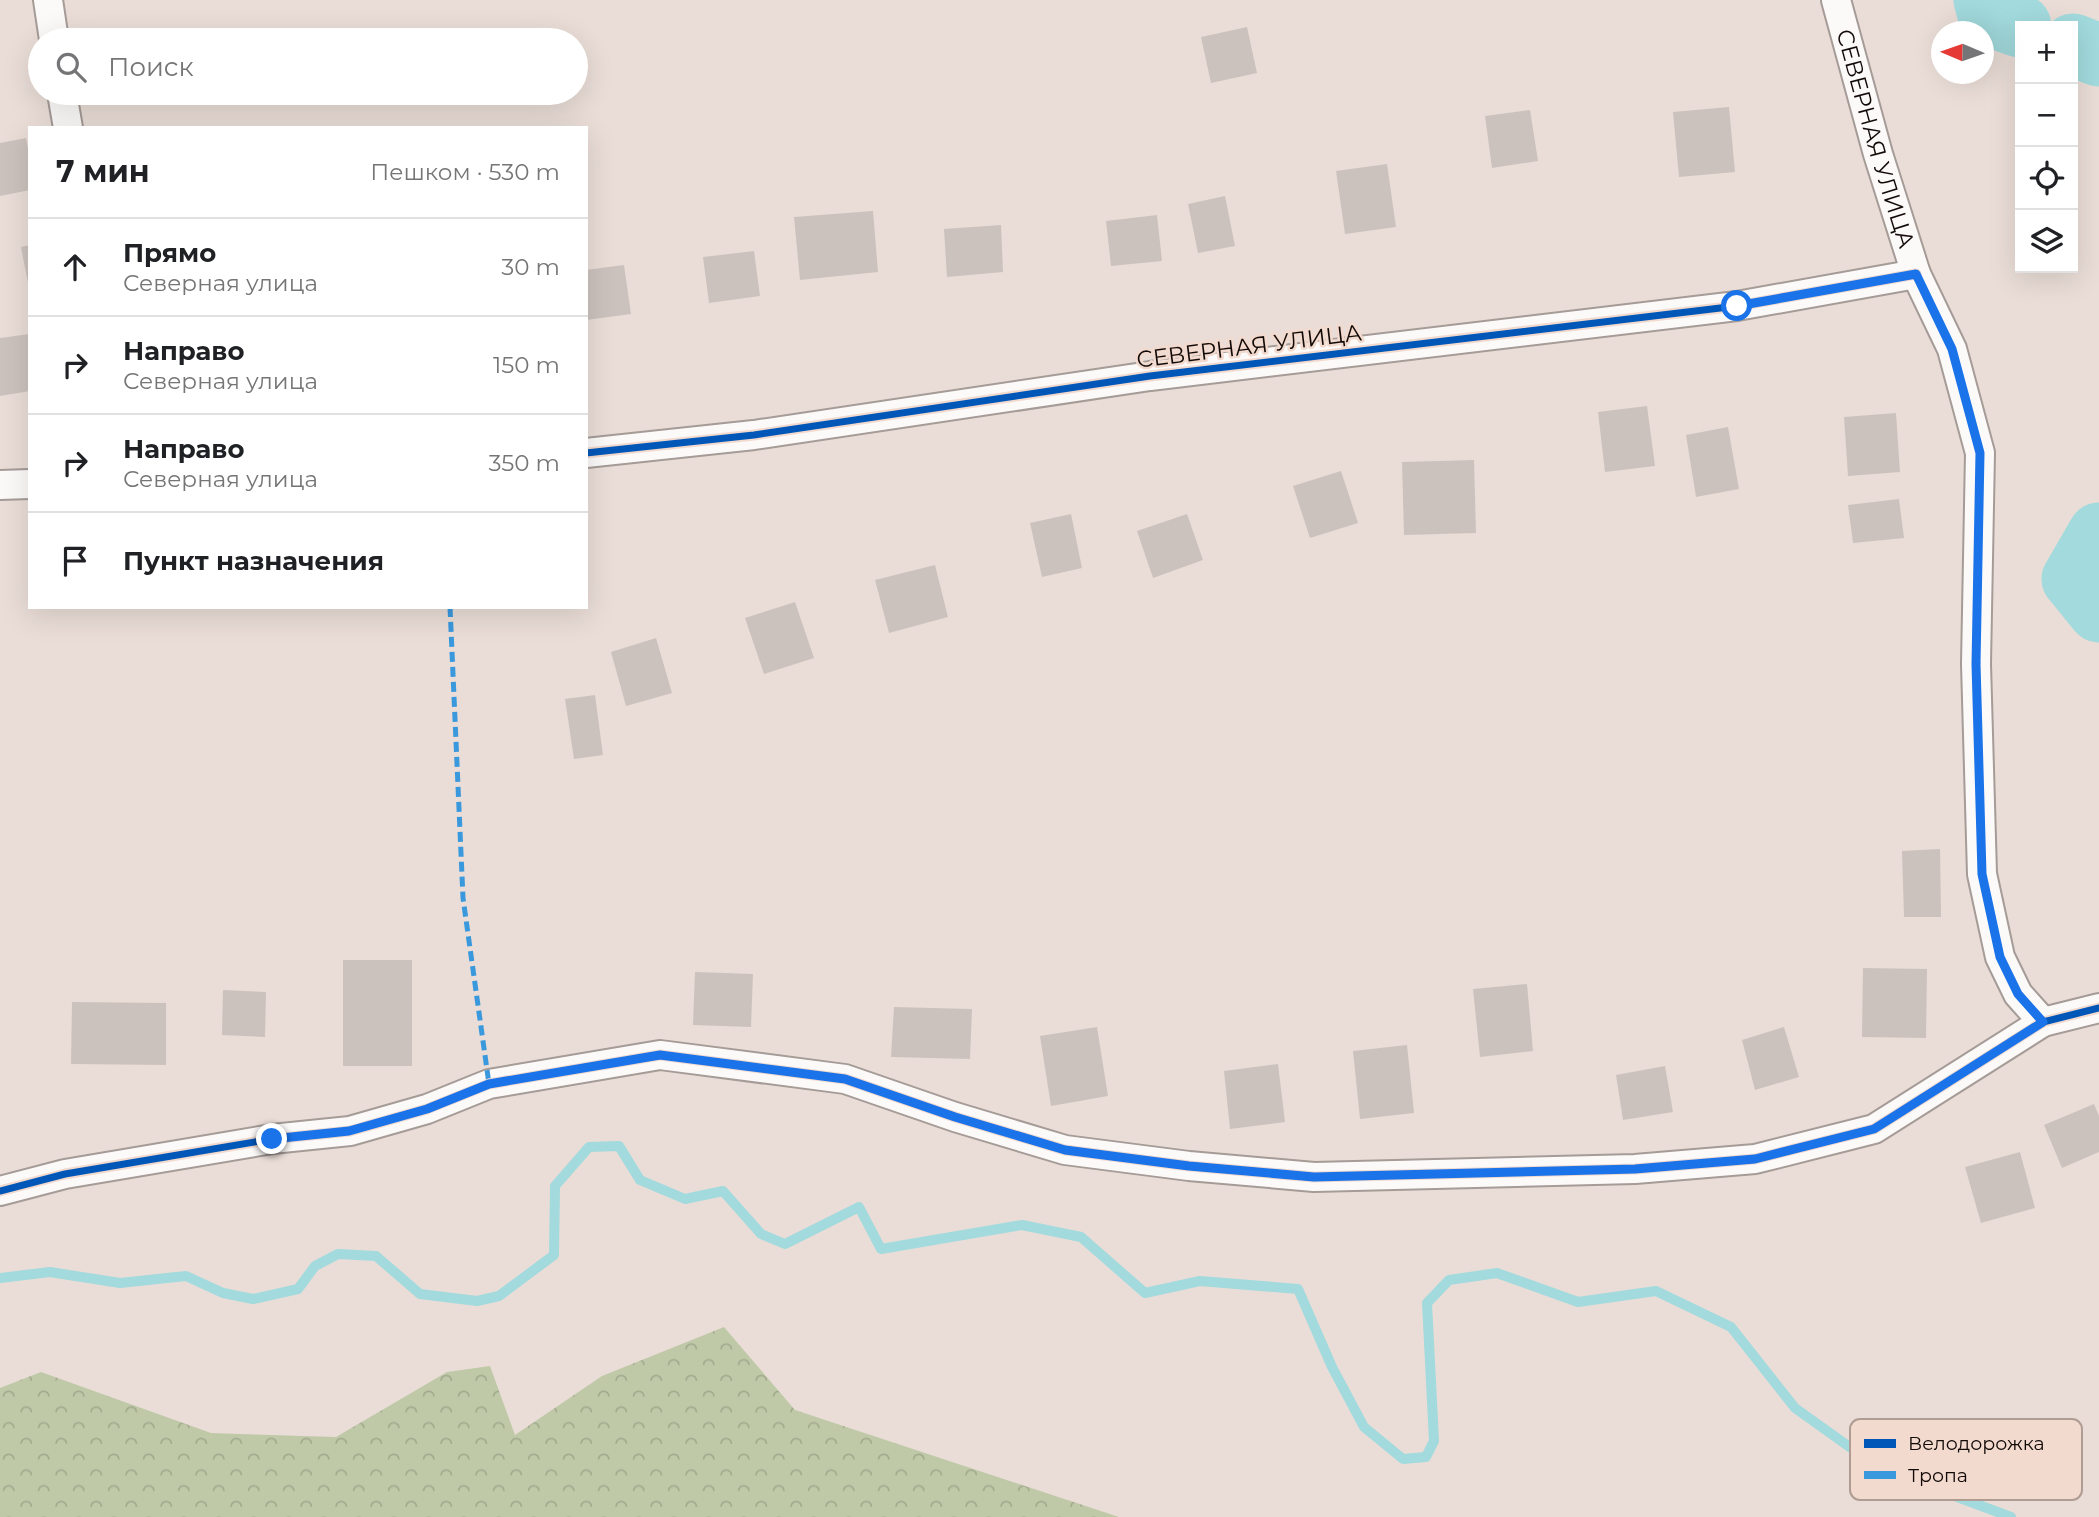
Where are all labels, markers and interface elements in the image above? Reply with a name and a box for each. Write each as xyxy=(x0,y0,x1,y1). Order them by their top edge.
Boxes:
north arrow xyxy=(1931,21,1994,84)
map controls xyxy=(2015,21,2078,273)
button: + xyxy=(2015,21,2078,84)
street label: СЕВЕРНАЯ УЛИЦА xyxy=(1831,26,1921,251)
search box xyxy=(28,28,588,105)
icon: search xyxy=(52,48,90,86)
text: Поиск xyxy=(108,51,194,83)
button: − xyxy=(2015,84,2078,147)
button: locate xyxy=(2015,147,2078,210)
text: 7 мин xyxy=(56,153,150,190)
text: Пешком · 530 m xyxy=(370,158,560,186)
button: layers xyxy=(2015,210,2078,273)
text: Прямо xyxy=(123,237,216,269)
icon: ahead xyxy=(56,248,94,286)
text: 30 m xyxy=(501,253,560,281)
text: Северная улица xyxy=(123,269,318,297)
route start xyxy=(1721,290,1752,321)
street label: СЕВЕРНАЯ УЛИЦА xyxy=(1135,318,1363,374)
text: Направо xyxy=(123,335,244,367)
icon: right xyxy=(56,346,94,384)
text: 150 m xyxy=(493,351,560,379)
text: Северная улица xyxy=(123,367,318,395)
text: Направо xyxy=(123,433,244,465)
icon: right xyxy=(56,444,94,482)
text: 350 m xyxy=(489,449,560,477)
text: Северная улица xyxy=(123,465,318,493)
icon: arrive xyxy=(56,542,94,580)
text: Пункт назначения xyxy=(123,545,384,577)
route end xyxy=(256,1123,287,1154)
legend xyxy=(1850,1419,2082,1500)
text: Велодорожка xyxy=(1908,1432,2045,1455)
text: Тропа xyxy=(1908,1464,1968,1487)

